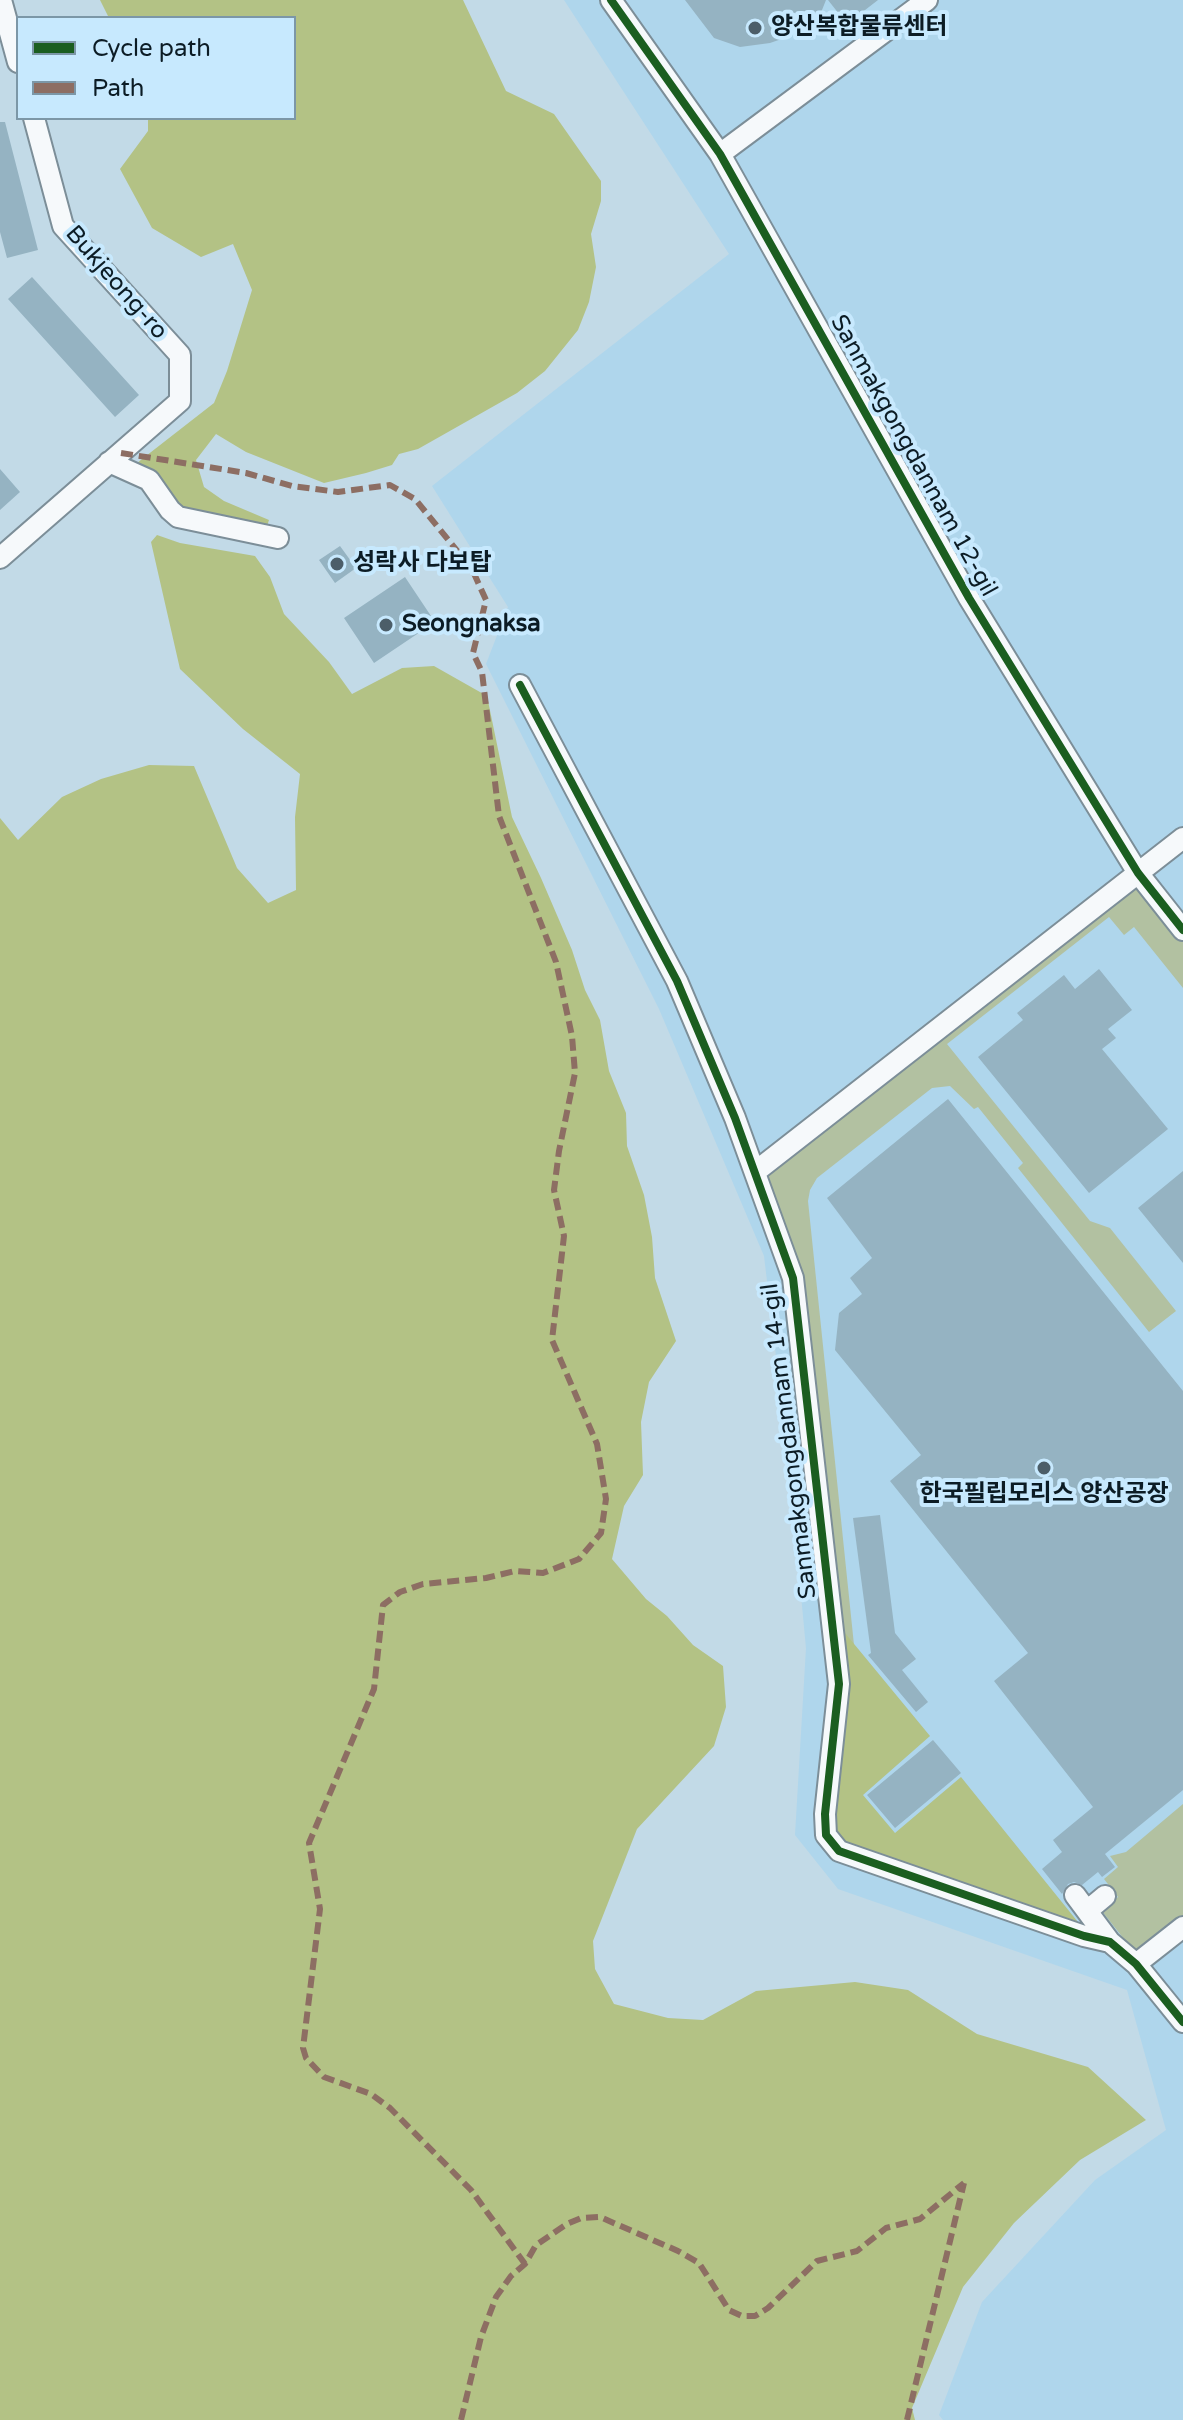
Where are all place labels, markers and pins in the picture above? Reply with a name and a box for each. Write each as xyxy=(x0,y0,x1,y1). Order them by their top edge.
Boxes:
place label: 양산복합물류센터 xyxy=(771,14,948,42)
marker: 양산복합물류센터 xyxy=(746,19,764,37)
place label: 성락사 다보탑 xyxy=(353,550,492,578)
marker: 성락사 다보탑 xyxy=(328,555,346,573)
place label: Seongnaksa xyxy=(402,611,541,639)
marker: Seongnaksa xyxy=(377,616,395,634)
marker: 한국필립모리스 양산공장 xyxy=(1035,1459,1053,1477)
place label: 한국필립모리스 양산공장 xyxy=(919,1481,1169,1509)

